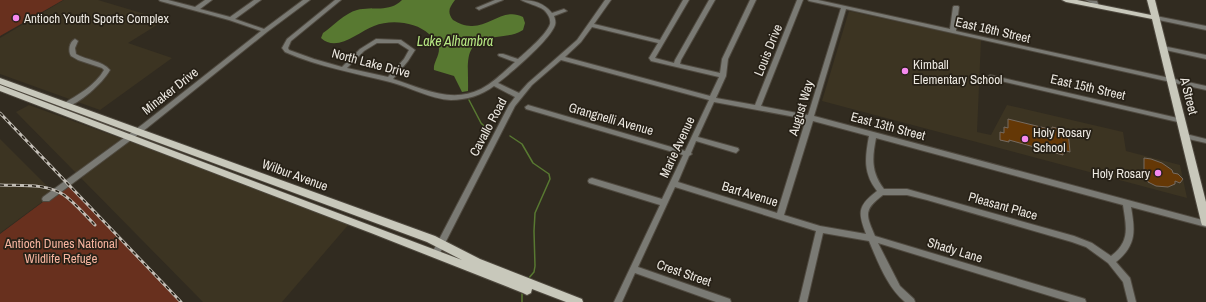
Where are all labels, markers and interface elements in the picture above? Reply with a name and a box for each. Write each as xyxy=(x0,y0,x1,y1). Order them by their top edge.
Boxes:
place label: Antioch Youth Sports Complex xyxy=(23,10,169,27)
marker: Antioch Youth Sports Complex xyxy=(11,13,21,23)
street label: East 16th Street xyxy=(954,13,1032,47)
street label: Louis Drive xyxy=(750,21,786,78)
water label: Lake Alhambra xyxy=(417,32,493,50)
street label: North Lake Drive xyxy=(330,44,412,82)
place label: Kimball Elementary School xyxy=(913,56,1002,88)
street label: Minaker Drive xyxy=(138,64,202,118)
marker: Kimball Elementary School xyxy=(900,66,910,76)
street label: East 15th Street xyxy=(1049,70,1127,104)
street label: A Street xyxy=(1176,75,1202,116)
street label: August Way xyxy=(784,78,818,139)
street label: Cavallo Road xyxy=(465,95,511,159)
street label: Grangnelli Avenue xyxy=(567,99,655,139)
street label: East 13th Street xyxy=(849,108,927,144)
street label: Marie Avenue xyxy=(655,114,699,180)
place label: Holy Rosary School xyxy=(1033,124,1092,156)
marker: Holy Rosary School xyxy=(1020,134,1030,144)
street label: Wilbur Avenue xyxy=(260,155,330,195)
place label: Holy Rosary xyxy=(1092,165,1151,182)
marker: Holy Rosary xyxy=(1153,168,1163,178)
street label: Bart Avenue xyxy=(720,177,780,211)
street label: Pleasant Place xyxy=(966,188,1040,224)
street label: Shady Lane xyxy=(925,234,985,266)
park label: Antioch Dunes National Wildlife Refuge xyxy=(4,235,117,267)
street label: Crest Street xyxy=(654,256,714,290)

